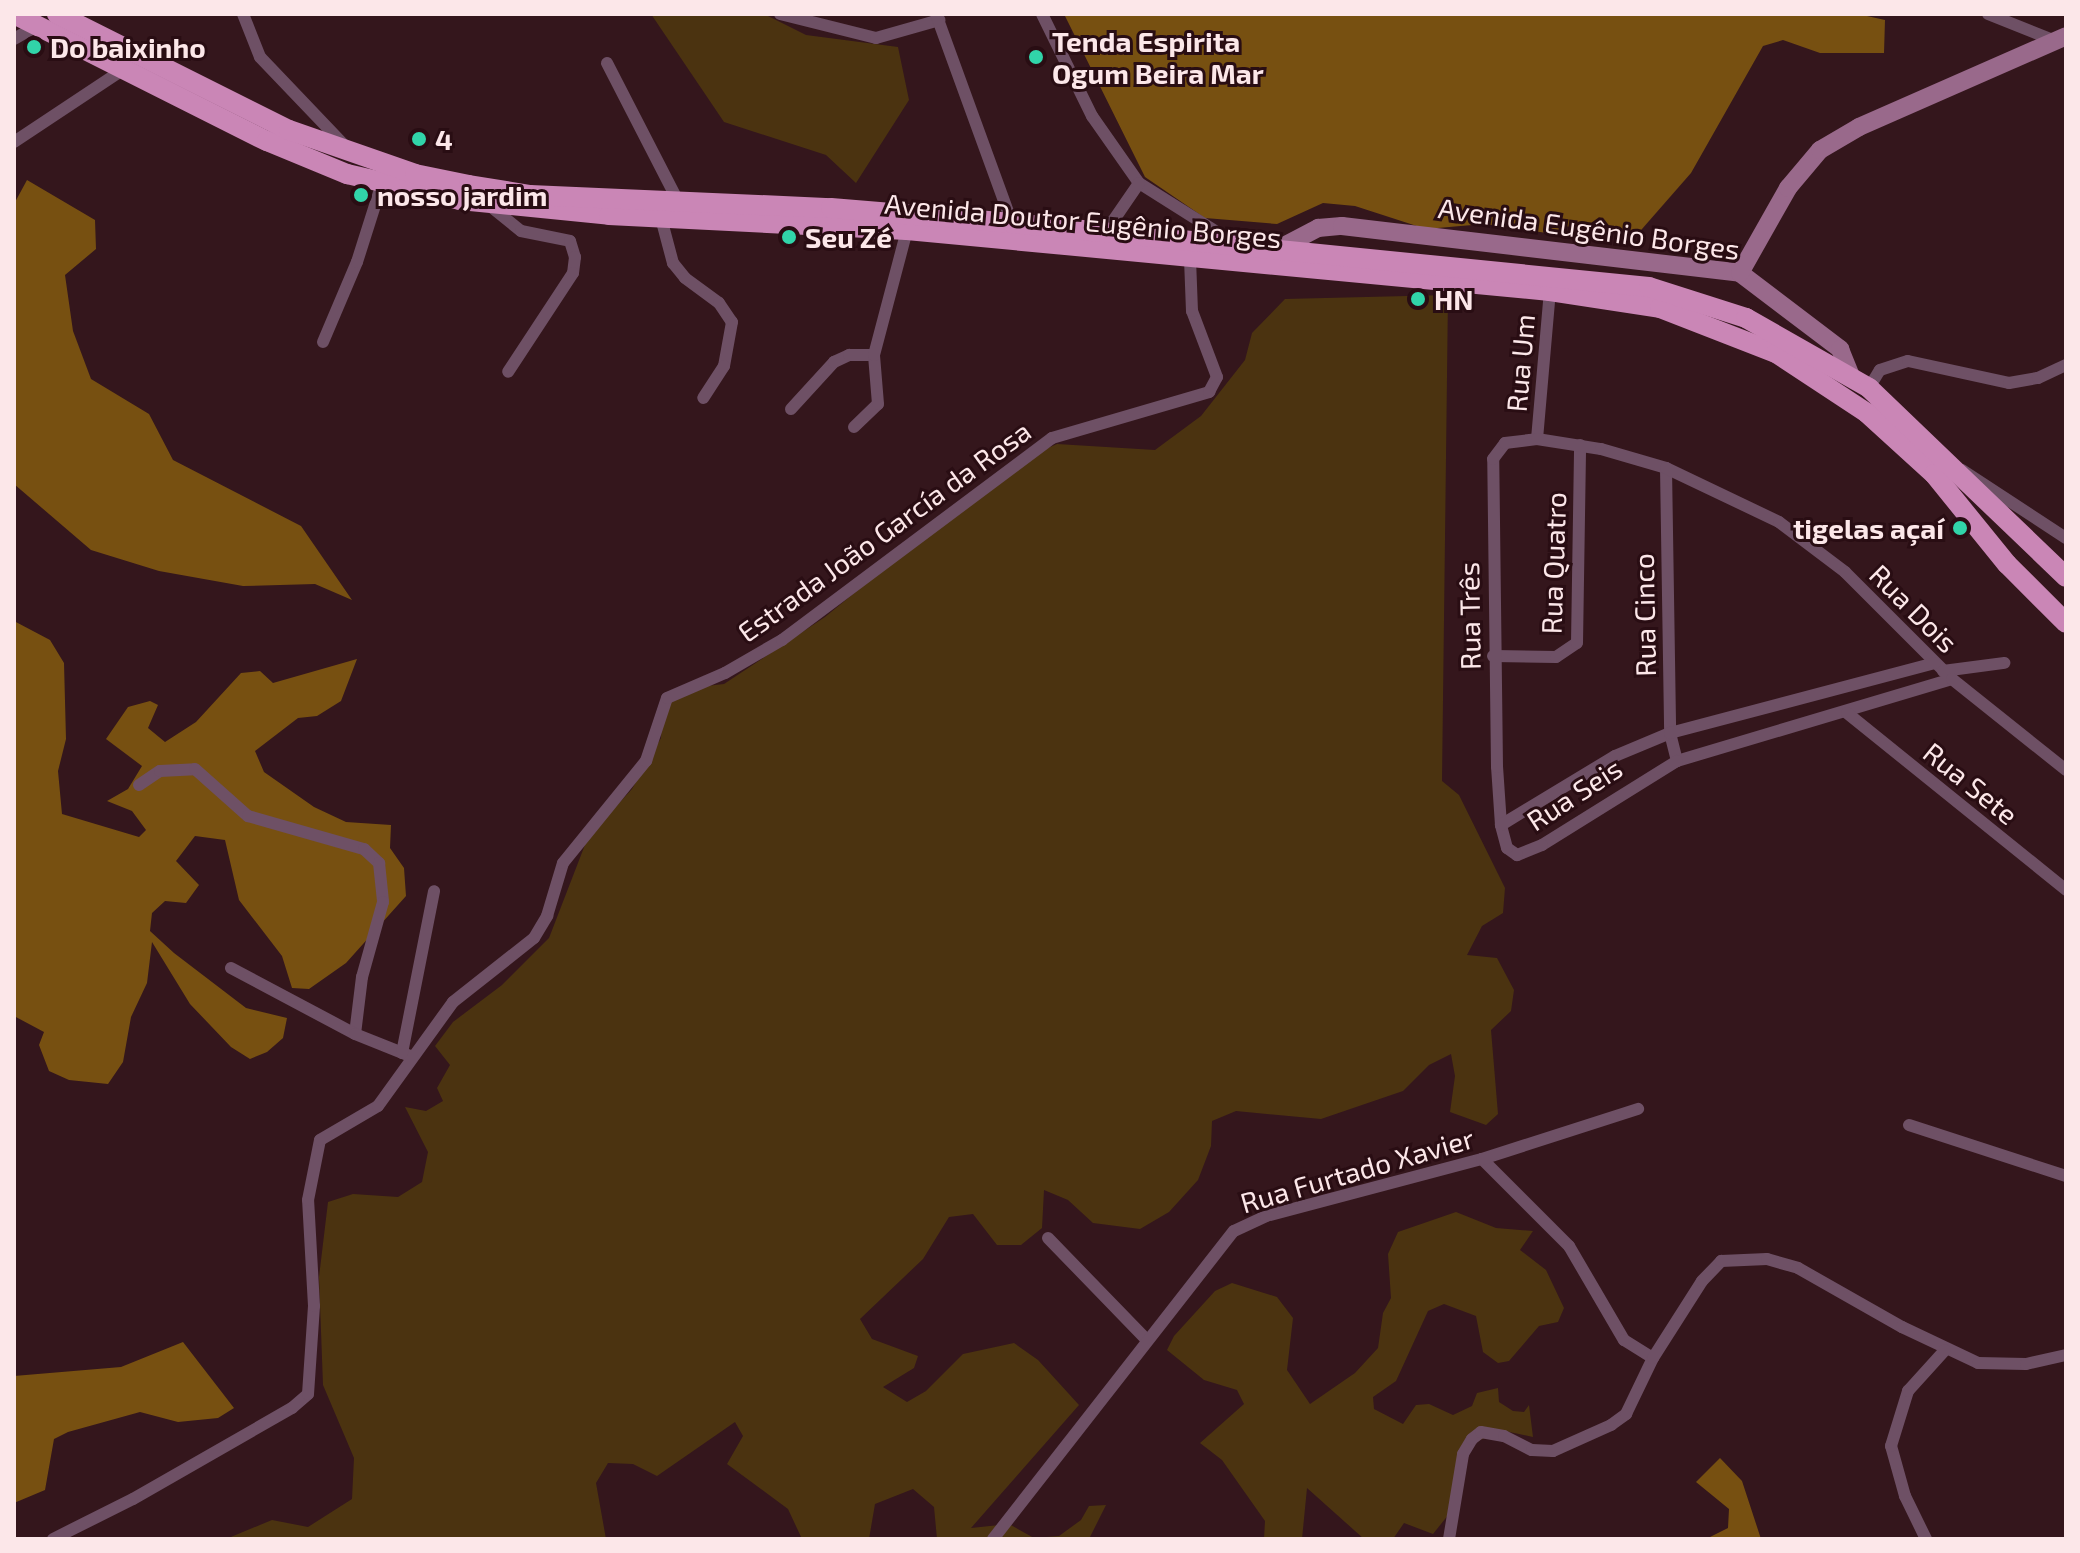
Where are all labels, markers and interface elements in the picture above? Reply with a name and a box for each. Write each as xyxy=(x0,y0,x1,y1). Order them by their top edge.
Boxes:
place label: Tenda Espirita Ogum Beira Mar xyxy=(1052,24,1264,90)
place label: Do baixinho xyxy=(50,30,206,64)
marker: Do baixinho xyxy=(25,38,43,56)
marker: Tenda Espirita Ogum Beira Mar xyxy=(1027,48,1045,66)
place label: 4 xyxy=(435,122,453,156)
marker: 4 xyxy=(410,130,428,148)
place label: nosso jardim xyxy=(377,178,547,212)
marker: nosso jardim xyxy=(352,186,370,204)
street label: Avenida Doutor Eugênio Borges xyxy=(883,186,1283,254)
street label: Avenida Eugênio Borges xyxy=(1436,190,1742,266)
place label: Seu Zé xyxy=(805,220,892,254)
marker: Seu Zé xyxy=(780,228,798,246)
place label: HN xyxy=(1434,282,1474,316)
marker: HN xyxy=(1409,290,1427,308)
street label: Rua Um xyxy=(1499,313,1541,413)
street label: Estrada João García da Rosa xyxy=(731,413,1037,649)
street label: Rua Quatro xyxy=(1534,491,1572,635)
place label: tigelas açaí xyxy=(1793,511,1944,545)
marker: tigelas açaí xyxy=(1951,519,1969,537)
street label: Rua Cinco xyxy=(1626,553,1662,677)
street label: Rua Dois xyxy=(1863,557,1965,659)
street label: Rua Três xyxy=(1451,561,1487,671)
street label: Rua Sete xyxy=(1917,735,2025,831)
street label: Rua Seis xyxy=(1520,751,1628,837)
street label: Rua Furtado Xavier xyxy=(1236,1121,1478,1219)

